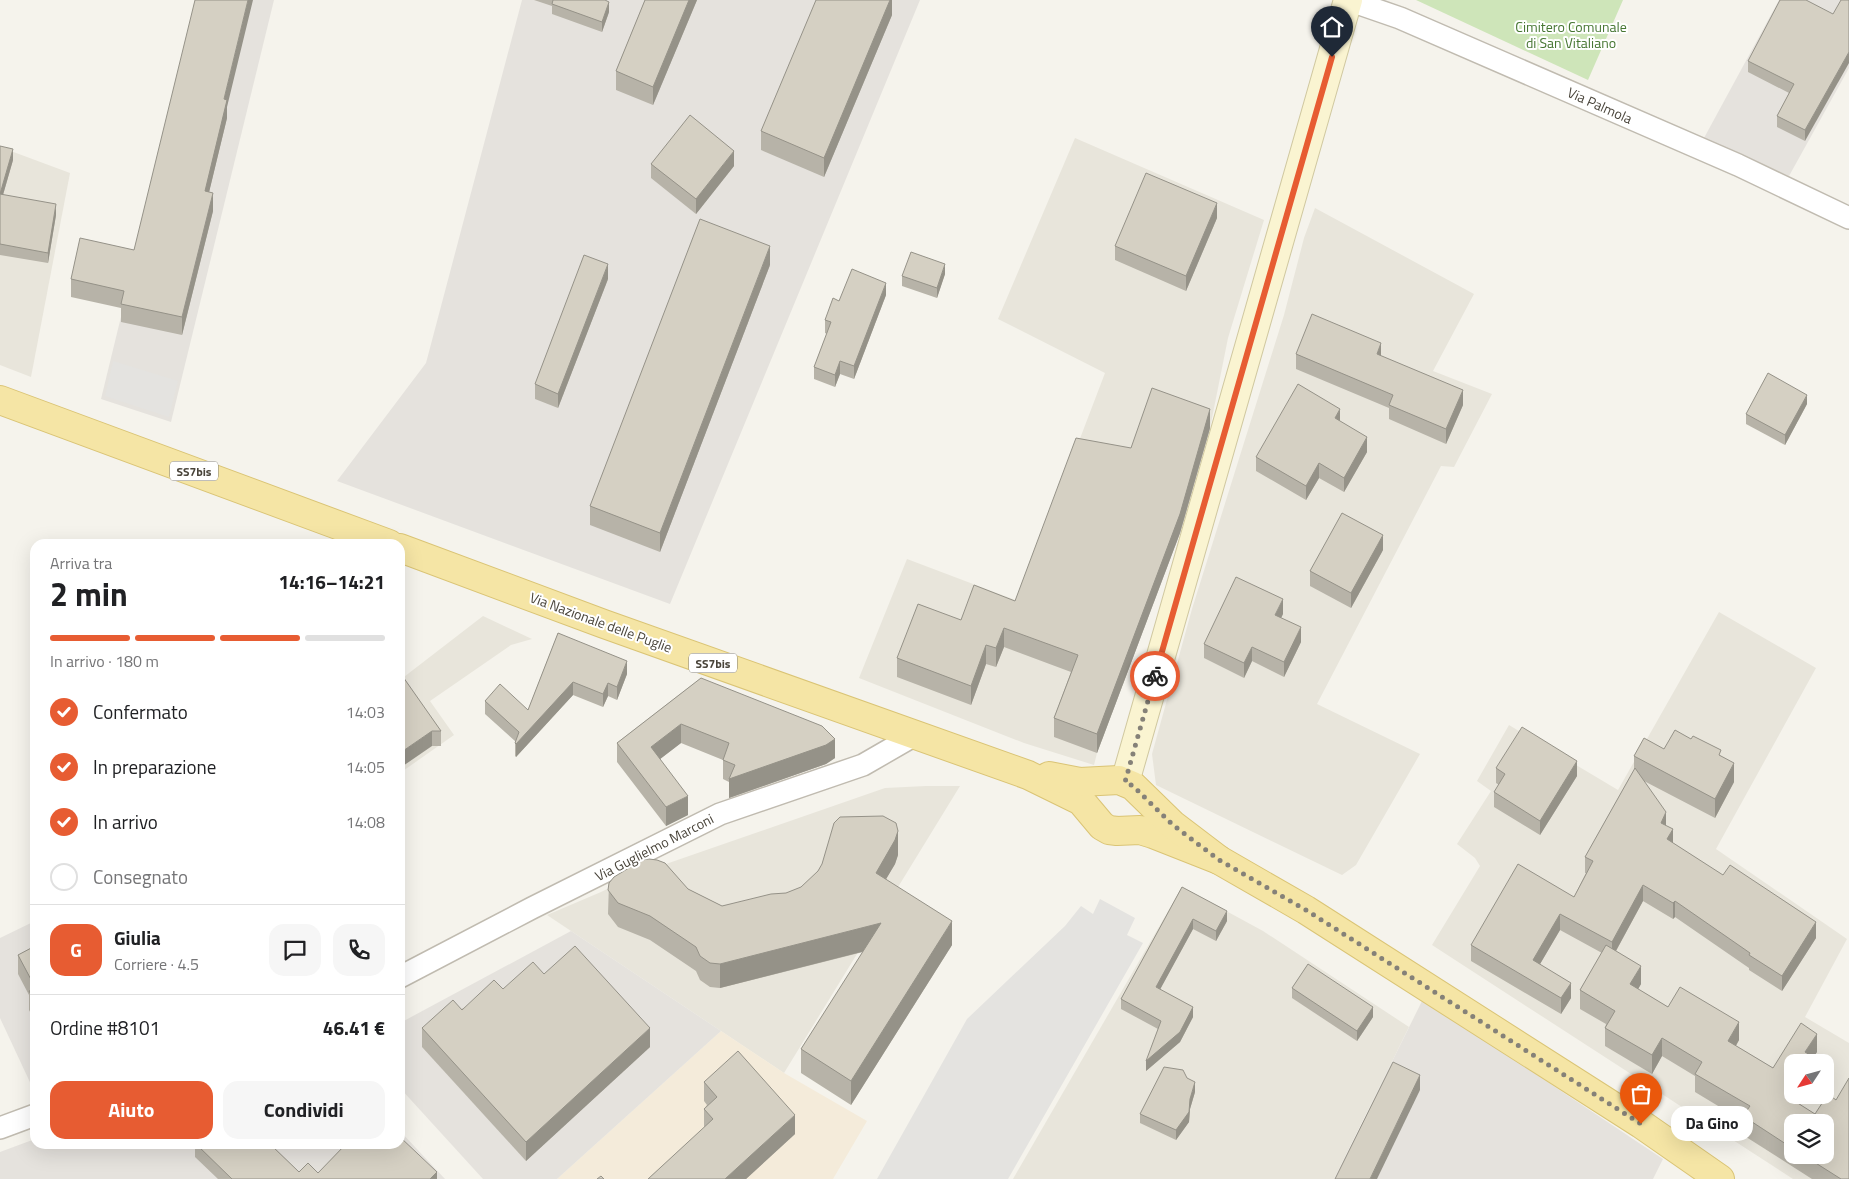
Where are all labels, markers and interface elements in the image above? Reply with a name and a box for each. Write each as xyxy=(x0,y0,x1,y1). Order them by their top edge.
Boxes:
pin xyxy=(1311,6,1353,57)
icon: home xyxy=(1318,13,1346,41)
park label: Cimitero Comunale di San Vitaliano xyxy=(1515,16,1627,53)
street label: Via Palmola xyxy=(1564,81,1636,129)
road number: SS7bis xyxy=(170,462,218,481)
text: Arriva tra xyxy=(50,551,112,575)
text: 14:16–14:21 xyxy=(278,567,385,596)
text: 2 min xyxy=(50,570,128,618)
street label: Via Nazionale delle Puglie xyxy=(527,586,675,658)
text: In arrivo · 180 m xyxy=(50,649,159,673)
courier xyxy=(1130,651,1180,701)
road number: SS7bis xyxy=(689,654,737,672)
icon: bike xyxy=(1141,662,1169,690)
text: Confermato xyxy=(93,697,188,726)
icon: check xyxy=(50,698,78,726)
text: 14:03 xyxy=(346,700,385,724)
text: In preparazione xyxy=(93,752,216,781)
icon: check xyxy=(50,753,78,781)
text: 14:05 xyxy=(346,755,385,779)
text: In arrivo xyxy=(93,807,158,836)
icon: check xyxy=(50,808,78,836)
street label: Via Guglielmo Marconi xyxy=(591,808,717,886)
text: 14:08 xyxy=(346,810,385,834)
text: Consegnato xyxy=(93,862,188,891)
text: Giulia xyxy=(114,923,161,952)
button: chat xyxy=(269,924,321,976)
button: phone xyxy=(333,924,385,976)
text: G xyxy=(70,935,82,964)
text: Corriere · 4.5 xyxy=(114,952,199,976)
text: Ordine #8101 xyxy=(50,1013,160,1042)
text: 46.41 € xyxy=(323,1013,385,1042)
north arrow xyxy=(1784,1054,1834,1104)
map controls xyxy=(1784,1054,1834,1164)
pin xyxy=(1620,1073,1662,1124)
icon: bag xyxy=(1627,1080,1655,1108)
button: Aiuto xyxy=(50,1081,213,1139)
button: Condividi xyxy=(223,1081,385,1139)
callout: Da Gino xyxy=(1671,1106,1754,1142)
text: Da Gino xyxy=(1685,1111,1739,1135)
button: layers xyxy=(1784,1114,1834,1164)

